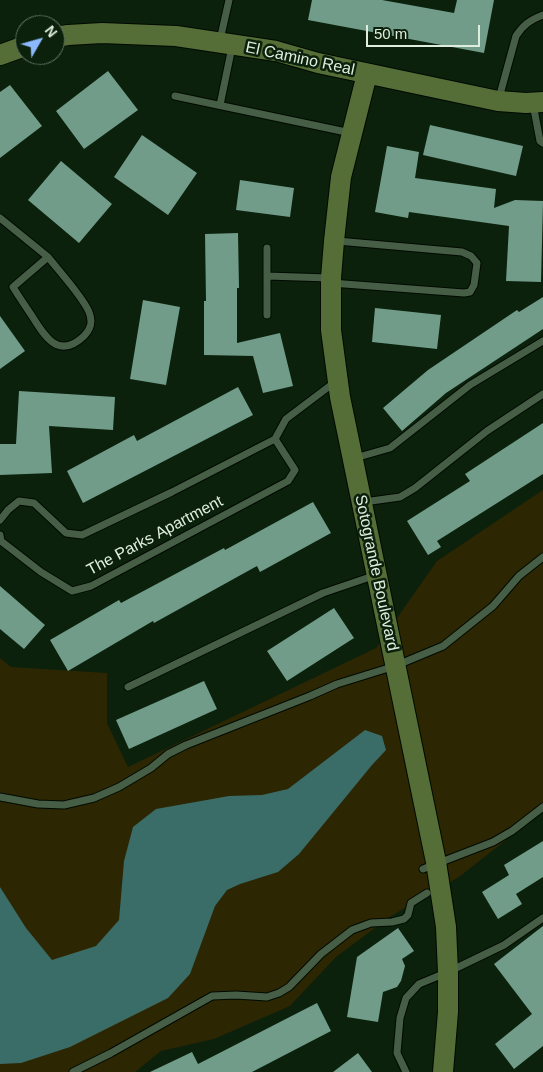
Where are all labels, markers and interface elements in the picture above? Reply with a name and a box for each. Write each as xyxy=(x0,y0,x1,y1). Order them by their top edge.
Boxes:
north arrow xyxy=(15,15,65,65)
scale bar xyxy=(368,15,482,47)
text: N xyxy=(42,22,60,40)
text: 50 m xyxy=(374,25,407,42)
street label: El Camino Real xyxy=(244,38,356,80)
street label: The Parks Apartment xyxy=(84,492,226,580)
street label: Sotogrande Boulevard xyxy=(350,493,402,653)

